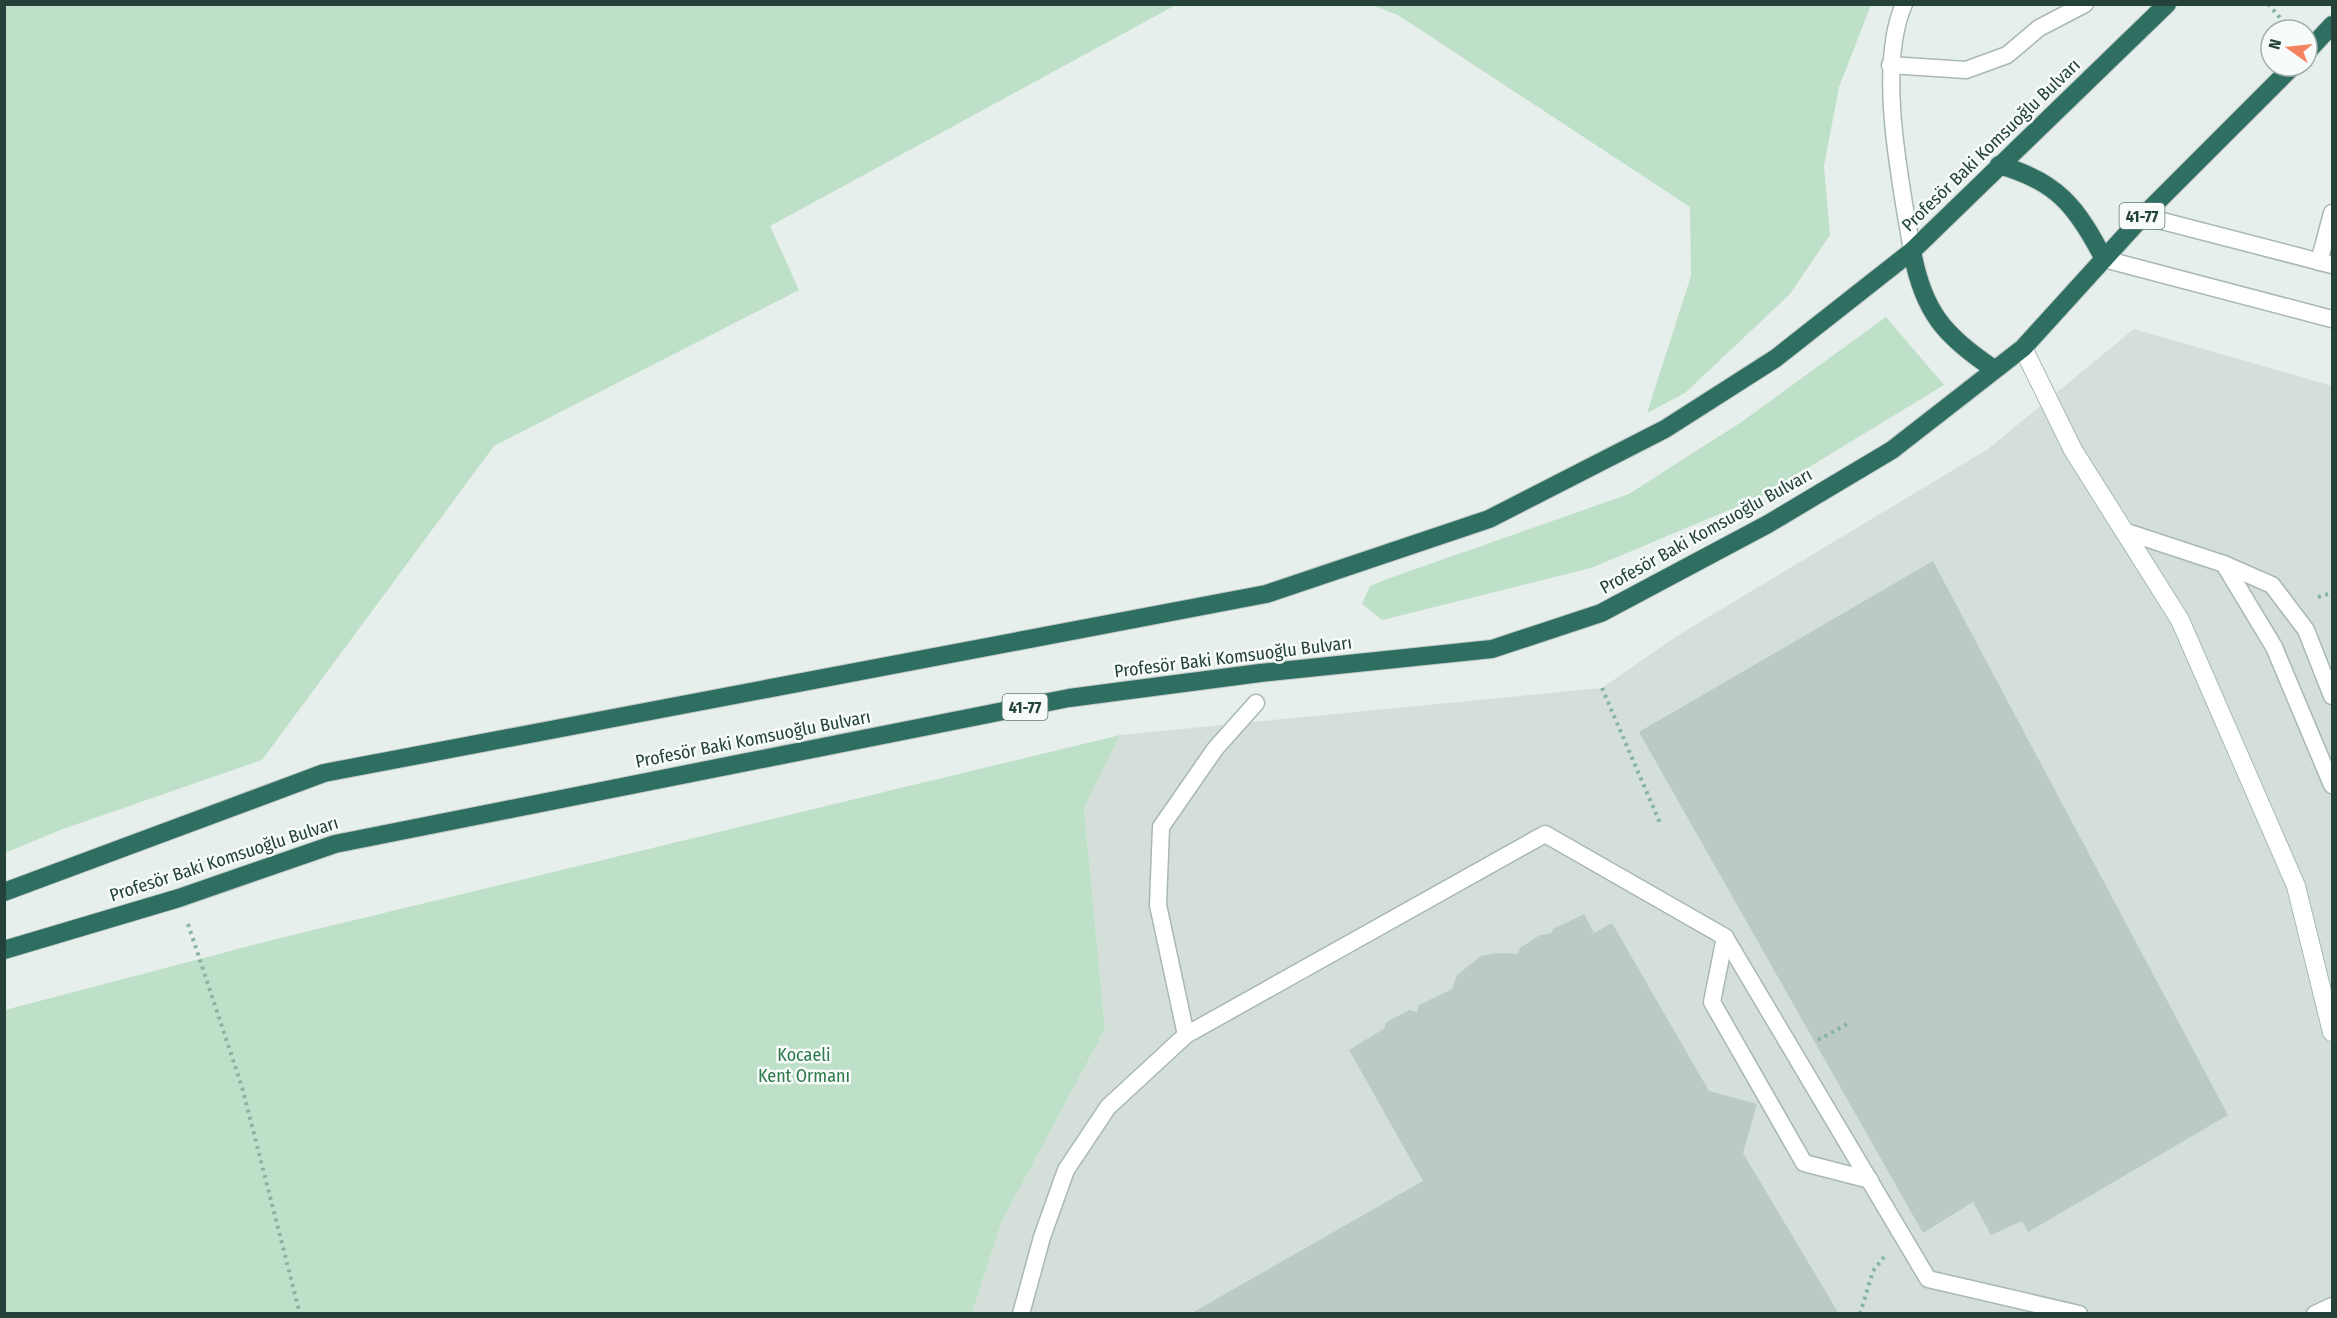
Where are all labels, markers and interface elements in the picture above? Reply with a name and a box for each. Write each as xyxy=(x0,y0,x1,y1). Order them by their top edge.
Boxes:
north arrow xyxy=(2259,18,2319,78)
text: N xyxy=(2265,37,2285,51)
street label: Profesör Baki Komsuoğlu Bulvarı xyxy=(1897,54,2085,236)
road number: 41-77 xyxy=(2120,203,2164,229)
street label: Profesör Baki Komsuoğlu Bulvarı xyxy=(1596,463,1816,599)
street label: Profesör Baki Komsuoğlu Bulvarı xyxy=(1113,632,1353,682)
road number: 41-77 xyxy=(1002,694,1048,720)
street label: Profesör Baki Komsuoğlu Bulvarı xyxy=(633,705,873,773)
street label: Profesör Baki Komsuoğlu Bulvarı xyxy=(107,812,341,906)
park label: Kocaeli Kent Ormanı xyxy=(758,1044,850,1087)

